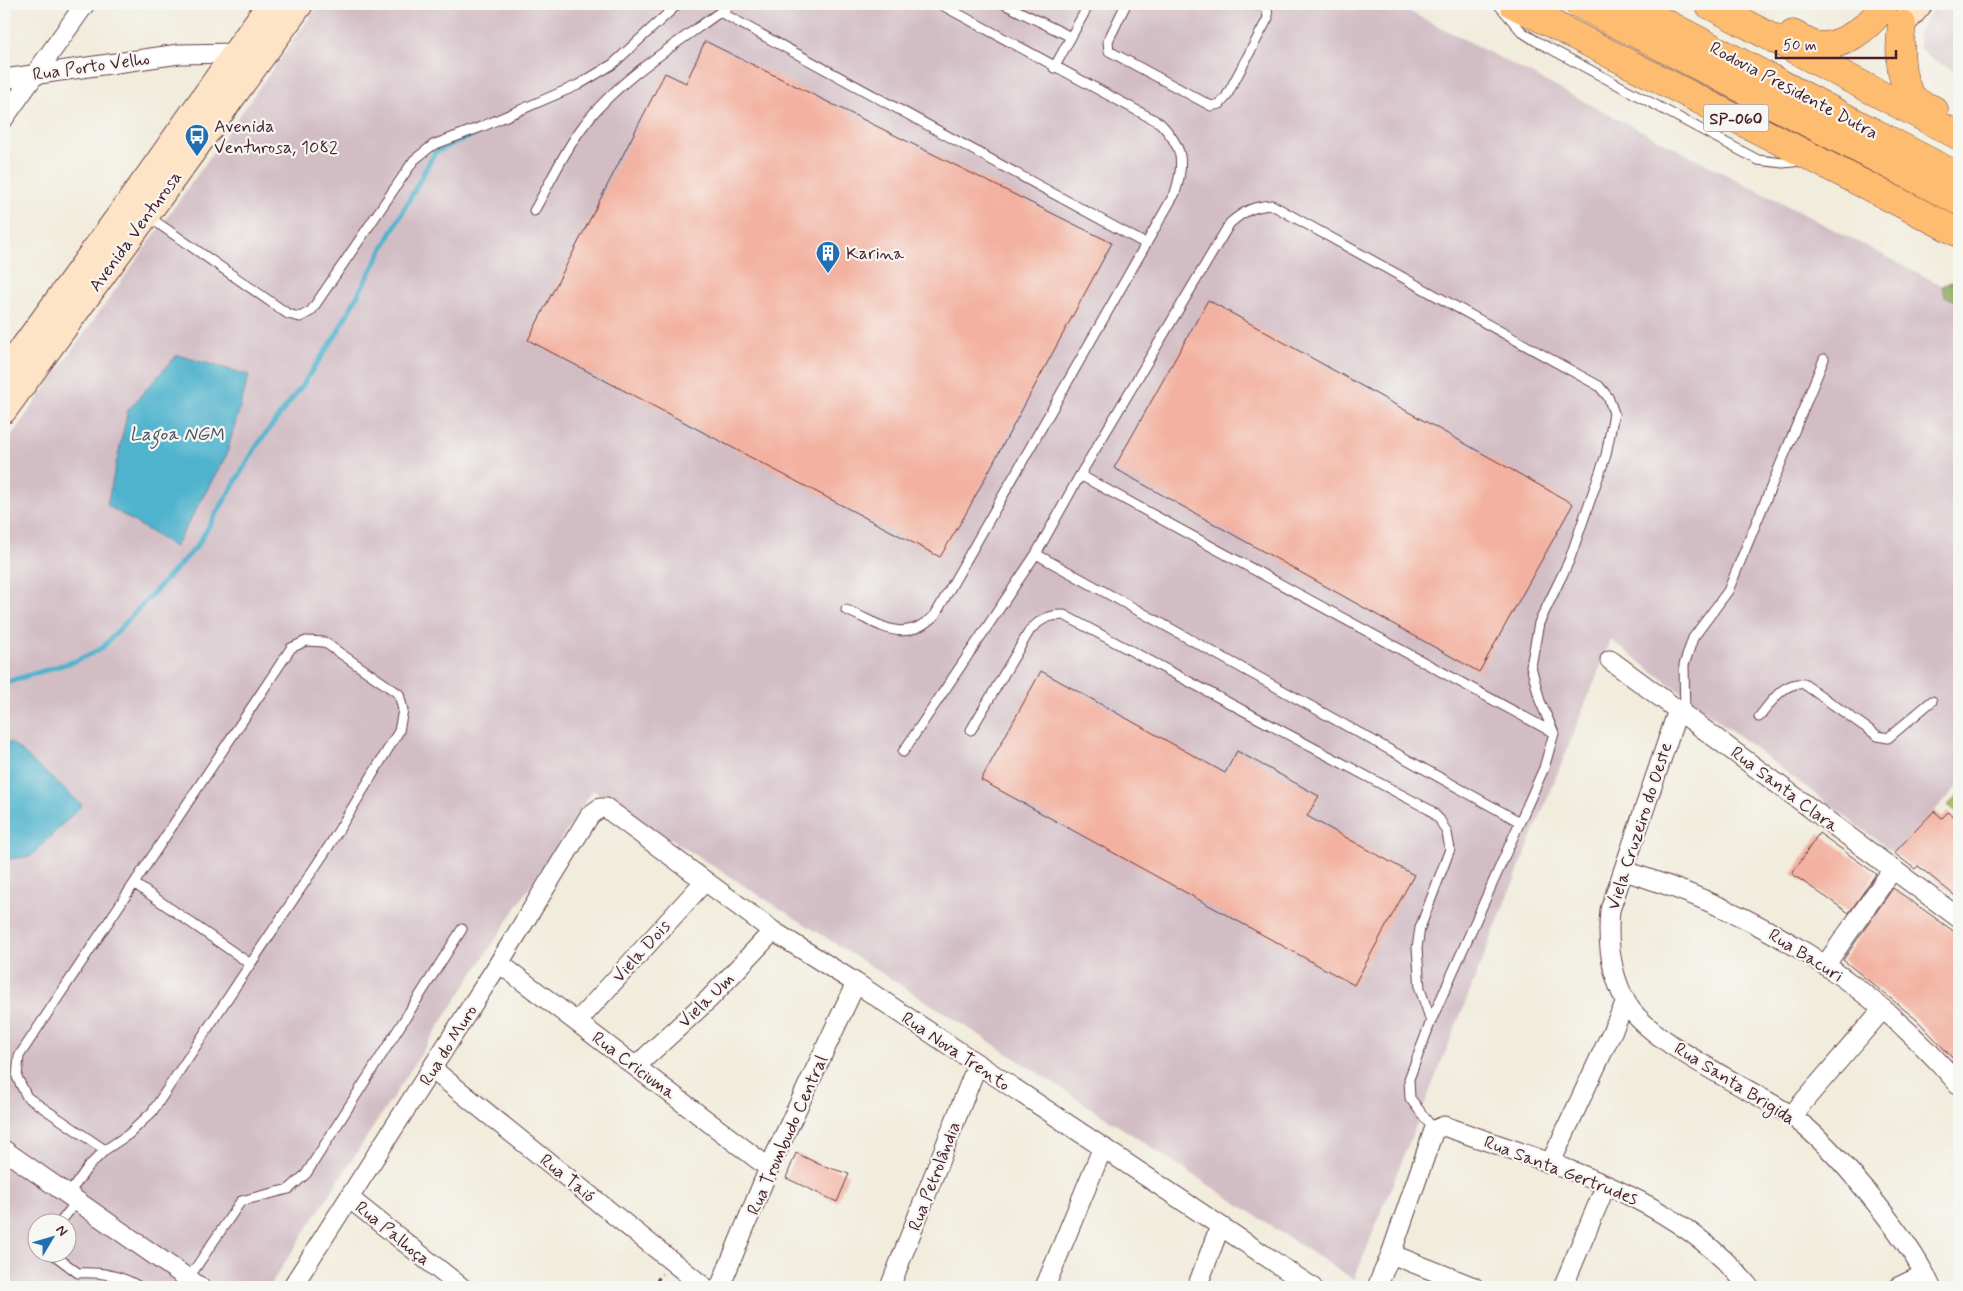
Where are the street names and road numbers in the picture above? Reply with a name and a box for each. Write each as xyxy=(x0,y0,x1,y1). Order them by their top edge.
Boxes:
street label: Rodovia Presidente Dutra xyxy=(1705,36,1882,145)
street label: Rua Porto Velho xyxy=(31,47,151,87)
road number: SP-060 xyxy=(1704,105,1768,132)
street label: Avenida Venturosa xyxy=(84,166,188,297)
street label: Viela Cruzeiro do Oeste xyxy=(1602,739,1678,913)
street label: Rua Santa Clara xyxy=(1725,741,1844,839)
street label: Viela Dois xyxy=(607,915,676,988)
street label: Rua Bacuri xyxy=(1763,923,1847,988)
street label: Viela Um xyxy=(673,968,740,1034)
street label: Rua do Muro xyxy=(414,1000,483,1091)
street label: Rua Nova Trento xyxy=(896,1007,1015,1097)
street label: Rua Criciuma xyxy=(587,1026,680,1105)
street label: Rua Santa Brigida xyxy=(1669,1037,1800,1132)
street label: Rua Trombudo Central xyxy=(742,1052,834,1219)
street label: Rua Petrolândia xyxy=(903,1118,967,1235)
street label: Rua Santa Gertrudes xyxy=(1480,1130,1641,1211)
street label: Rua Taió xyxy=(534,1149,600,1209)
street label: Rua Palhoça xyxy=(350,1196,435,1272)

